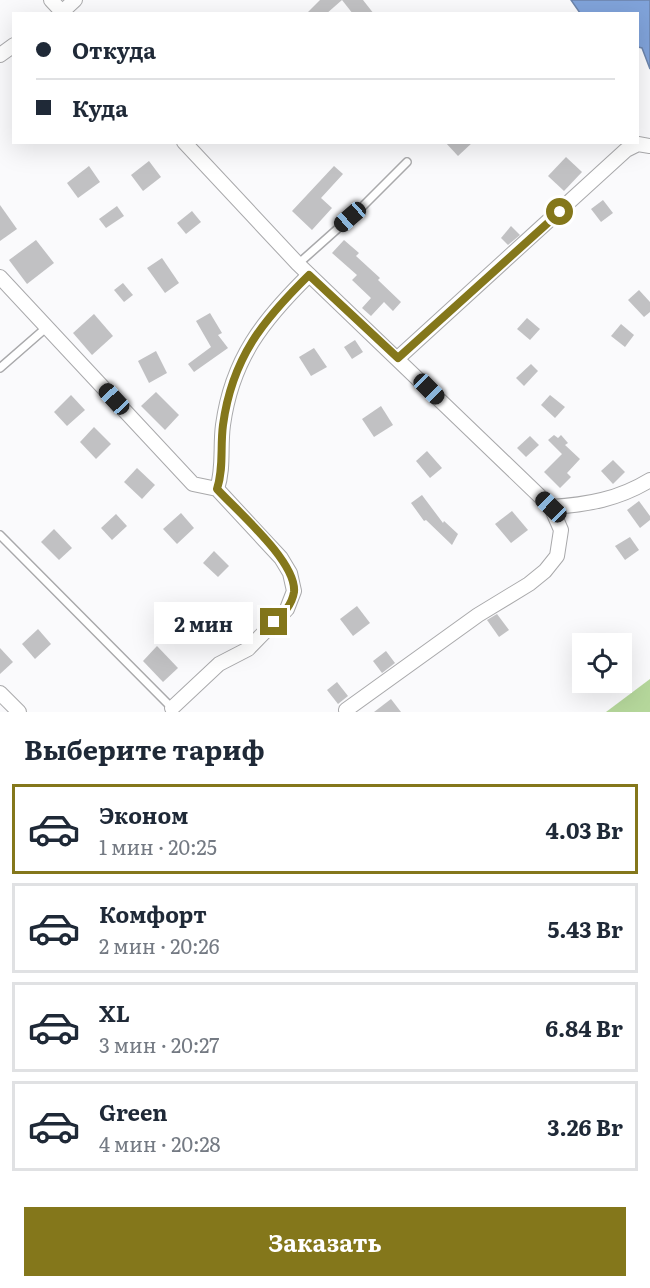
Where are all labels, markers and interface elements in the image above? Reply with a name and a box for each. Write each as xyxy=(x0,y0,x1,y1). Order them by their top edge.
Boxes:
text: Откуда xyxy=(72,33,156,66)
text: Куда xyxy=(72,91,128,124)
car xyxy=(331,198,369,236)
route start xyxy=(546,198,573,225)
car xyxy=(410,370,448,408)
car xyxy=(95,380,133,418)
car xyxy=(532,488,570,526)
callout: 2 мин xyxy=(154,601,253,643)
text: 2 мин xyxy=(174,608,233,638)
route end xyxy=(260,608,287,635)
map controls xyxy=(572,633,632,693)
button: locate xyxy=(572,633,632,693)
text: Выберите тариф xyxy=(24,728,265,768)
text: Эконом xyxy=(99,798,188,831)
icon: car xyxy=(27,802,81,856)
text: 4.03 Br xyxy=(546,813,623,846)
text: 1 мин · 20:25 xyxy=(99,831,217,861)
text: Комфорт xyxy=(99,897,207,930)
icon: car xyxy=(27,901,81,955)
text: 5.43 Br xyxy=(547,912,623,945)
text: 2 мин · 20:26 xyxy=(99,930,219,960)
text: XL xyxy=(99,996,130,1029)
icon: car xyxy=(27,1000,81,1054)
text: 6.84 Br xyxy=(545,1011,623,1044)
text: 3 мин · 20:27 xyxy=(99,1029,219,1059)
text: Green xyxy=(99,1095,168,1128)
icon: car xyxy=(27,1099,81,1153)
text: 3.26 Br xyxy=(547,1110,623,1143)
text: 4 мин · 20:28 xyxy=(99,1128,221,1158)
button: Заказать xyxy=(24,1207,626,1276)

